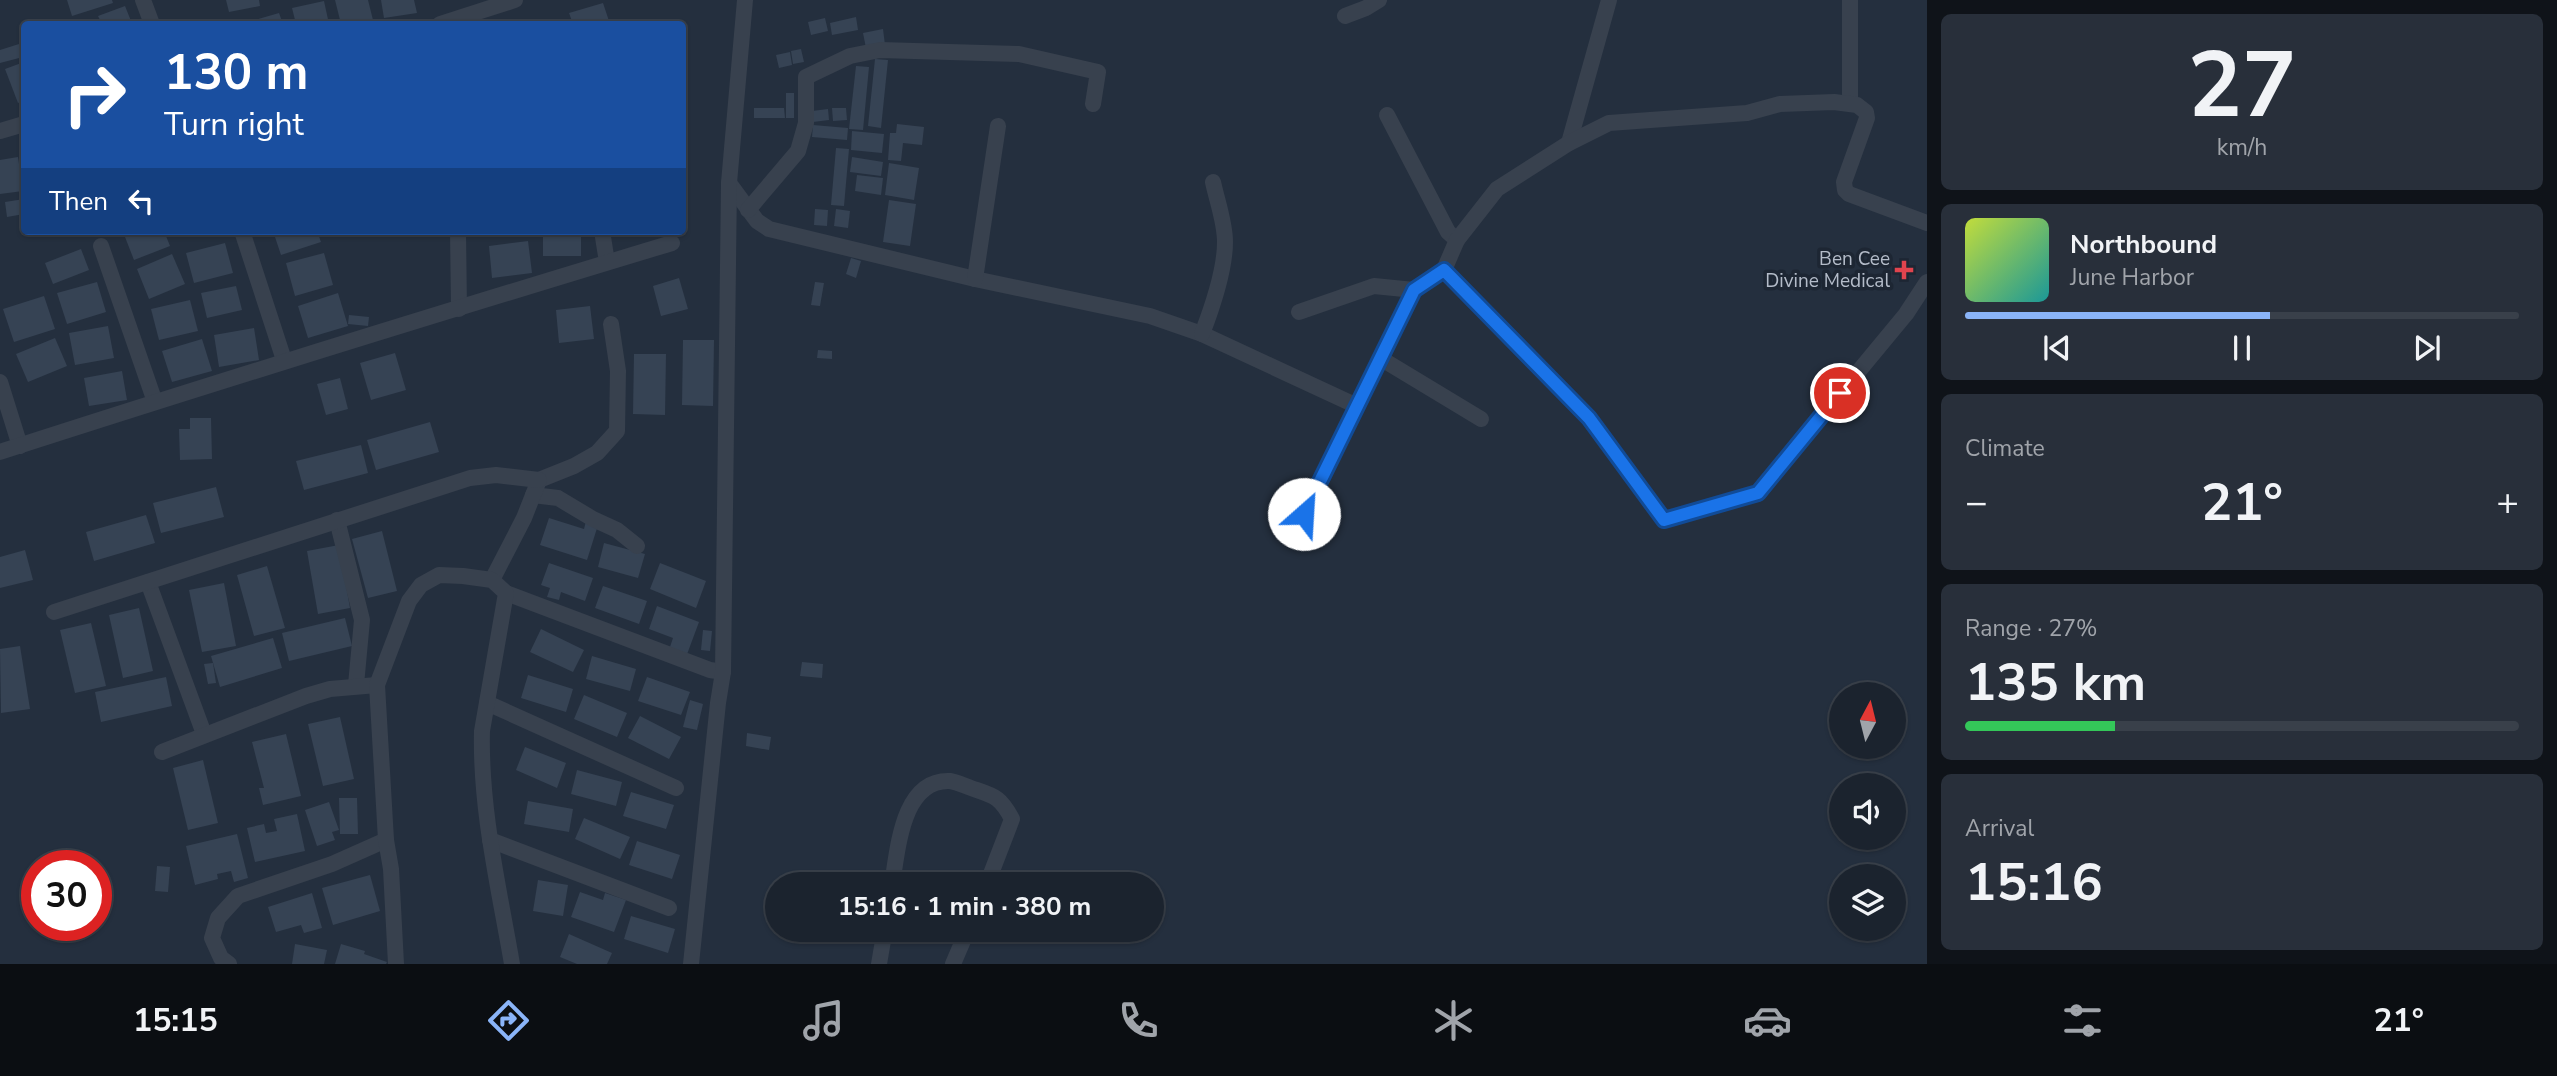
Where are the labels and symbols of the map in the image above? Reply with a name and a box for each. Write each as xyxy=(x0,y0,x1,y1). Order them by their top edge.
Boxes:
place label: Ben Cee Divine Medical xyxy=(1765,246,1890,294)
marker: Ben Cee Divine Medical xyxy=(1896,262,1912,278)
pin xyxy=(1810,363,1870,423)
position arrow xyxy=(1267,477,1341,551)
north arrow xyxy=(1829,682,1906,760)
speed limit sign: 30 xyxy=(21,850,112,941)

